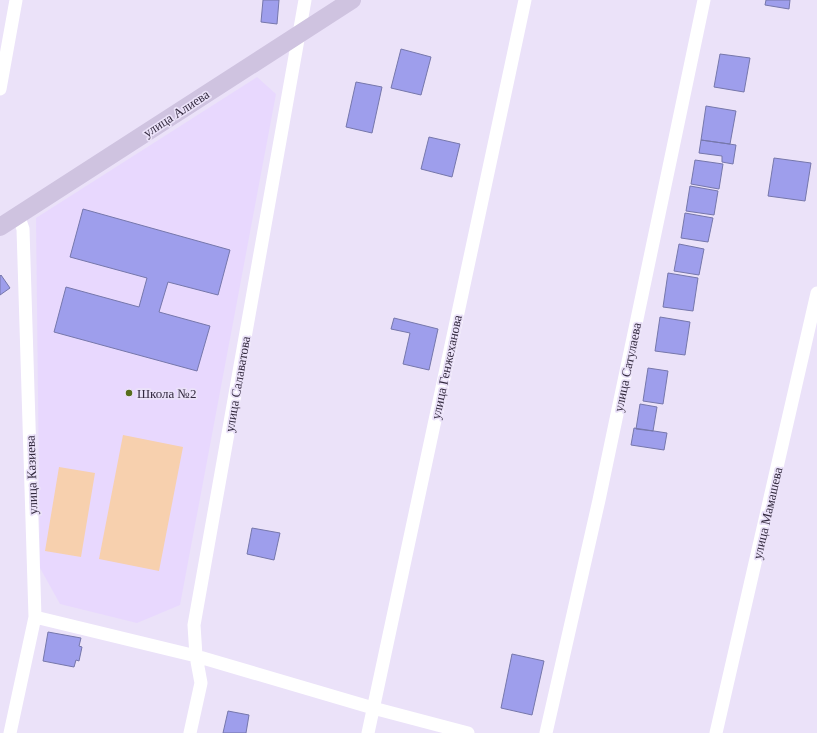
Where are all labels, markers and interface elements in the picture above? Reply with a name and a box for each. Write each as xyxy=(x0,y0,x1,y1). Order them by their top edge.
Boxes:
street label: улица Алиева xyxy=(140,86,212,140)
street label: улица Генжеханова xyxy=(428,313,465,421)
street label: улица Сатулаева xyxy=(611,321,644,413)
street label: улица Салаватова xyxy=(222,335,253,433)
place label: Школа №2 xyxy=(137,386,197,401)
marker: Школа №2 xyxy=(124,388,134,398)
street label: улица Казиева xyxy=(23,435,40,515)
street label: улица Мамашева xyxy=(750,465,785,561)

